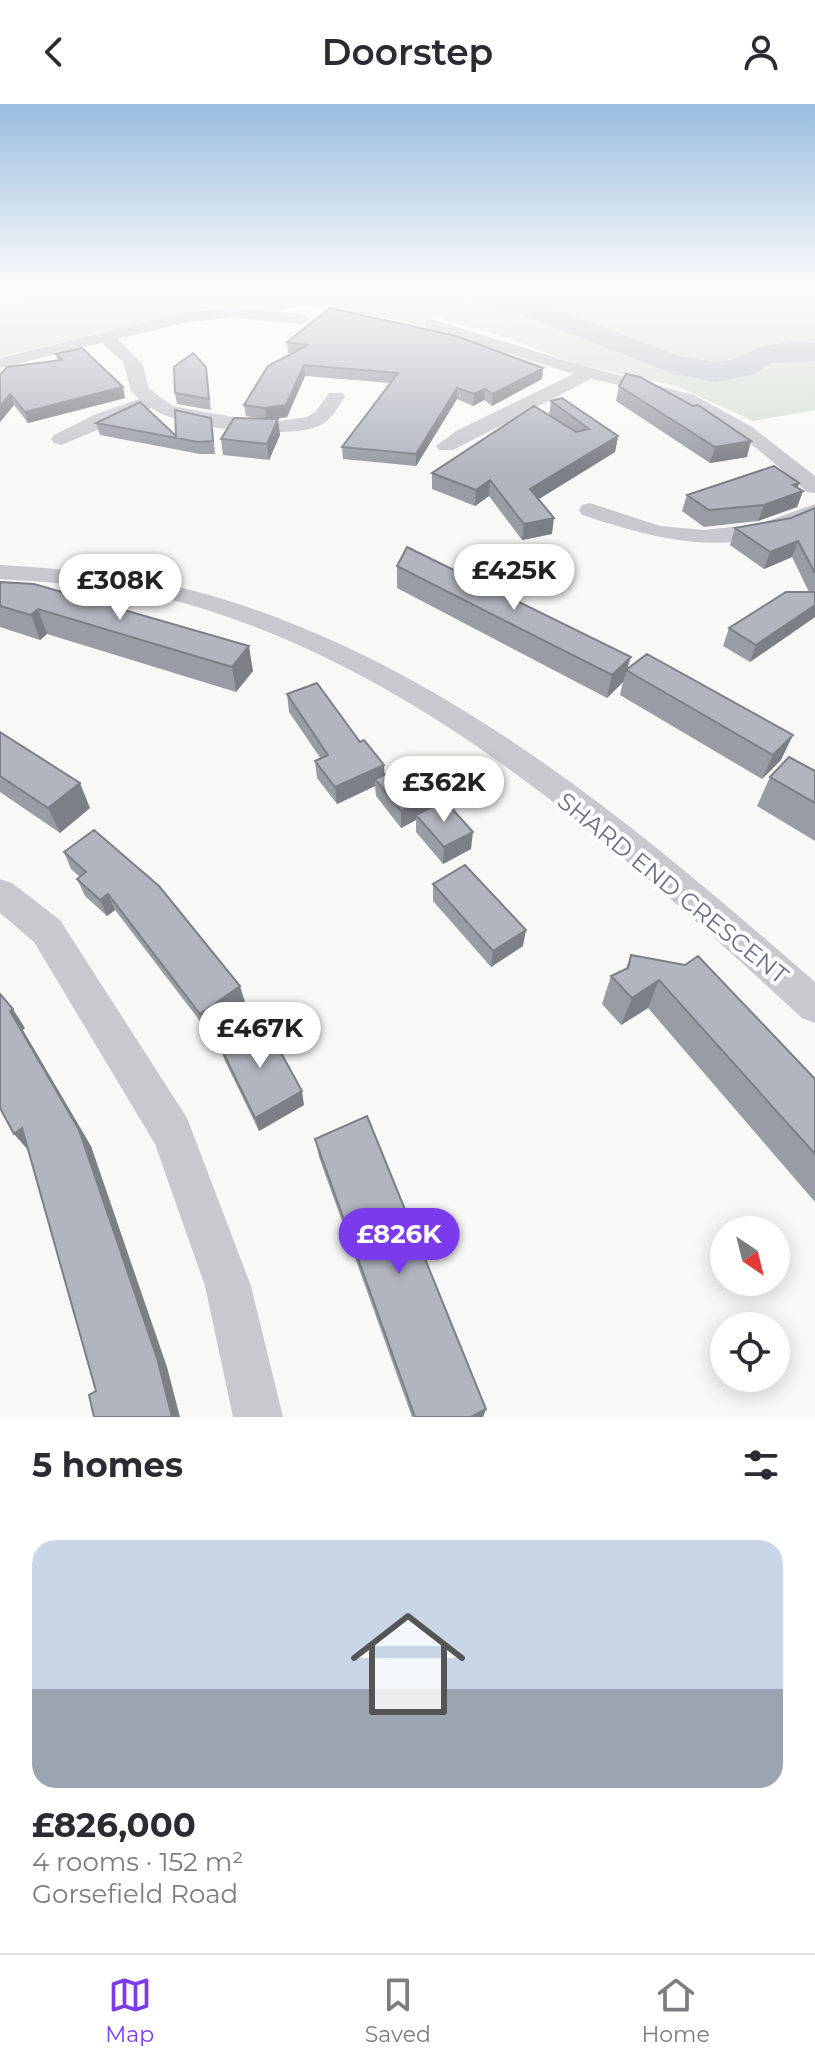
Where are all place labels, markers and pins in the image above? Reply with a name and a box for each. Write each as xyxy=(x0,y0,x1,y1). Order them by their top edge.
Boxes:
pin: £425K xyxy=(458,544,570,612)
pin: £308K xyxy=(64,554,176,622)
pin: £362K xyxy=(388,756,500,824)
pin: £467K xyxy=(204,1002,316,1070)
pin: £826K xyxy=(343,1208,455,1276)

